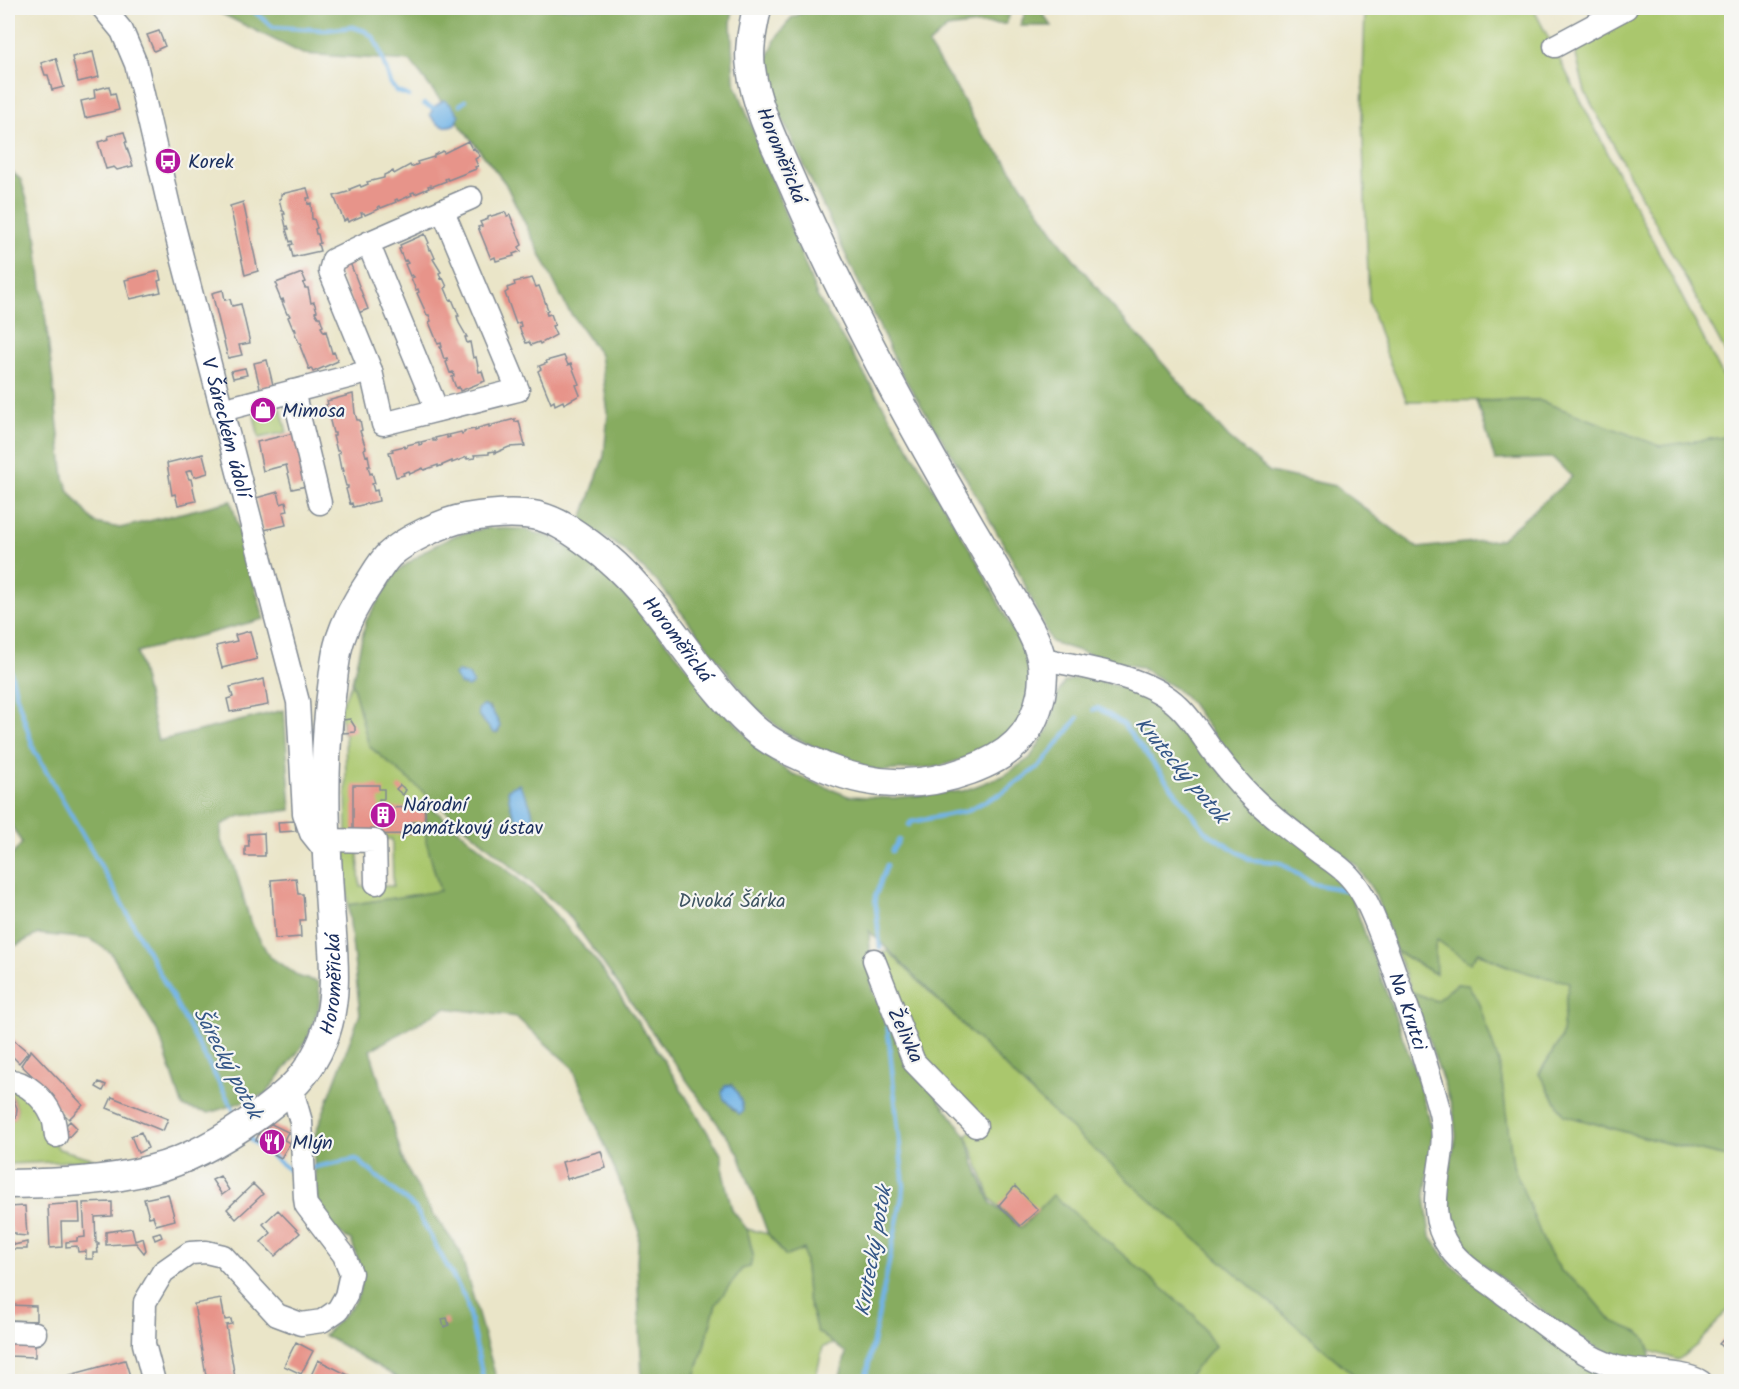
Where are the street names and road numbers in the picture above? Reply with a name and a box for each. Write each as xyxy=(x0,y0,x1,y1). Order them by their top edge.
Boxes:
street label: Horoměřická xyxy=(746,103,815,210)
street label: V Šáreckém údolí xyxy=(191,354,259,504)
street label: Horoměřická xyxy=(633,590,721,692)
street label: Horoměřická xyxy=(312,930,352,1039)
street label: Na Krutci xyxy=(1378,968,1435,1056)
street label: Želivka xyxy=(877,1003,931,1069)

